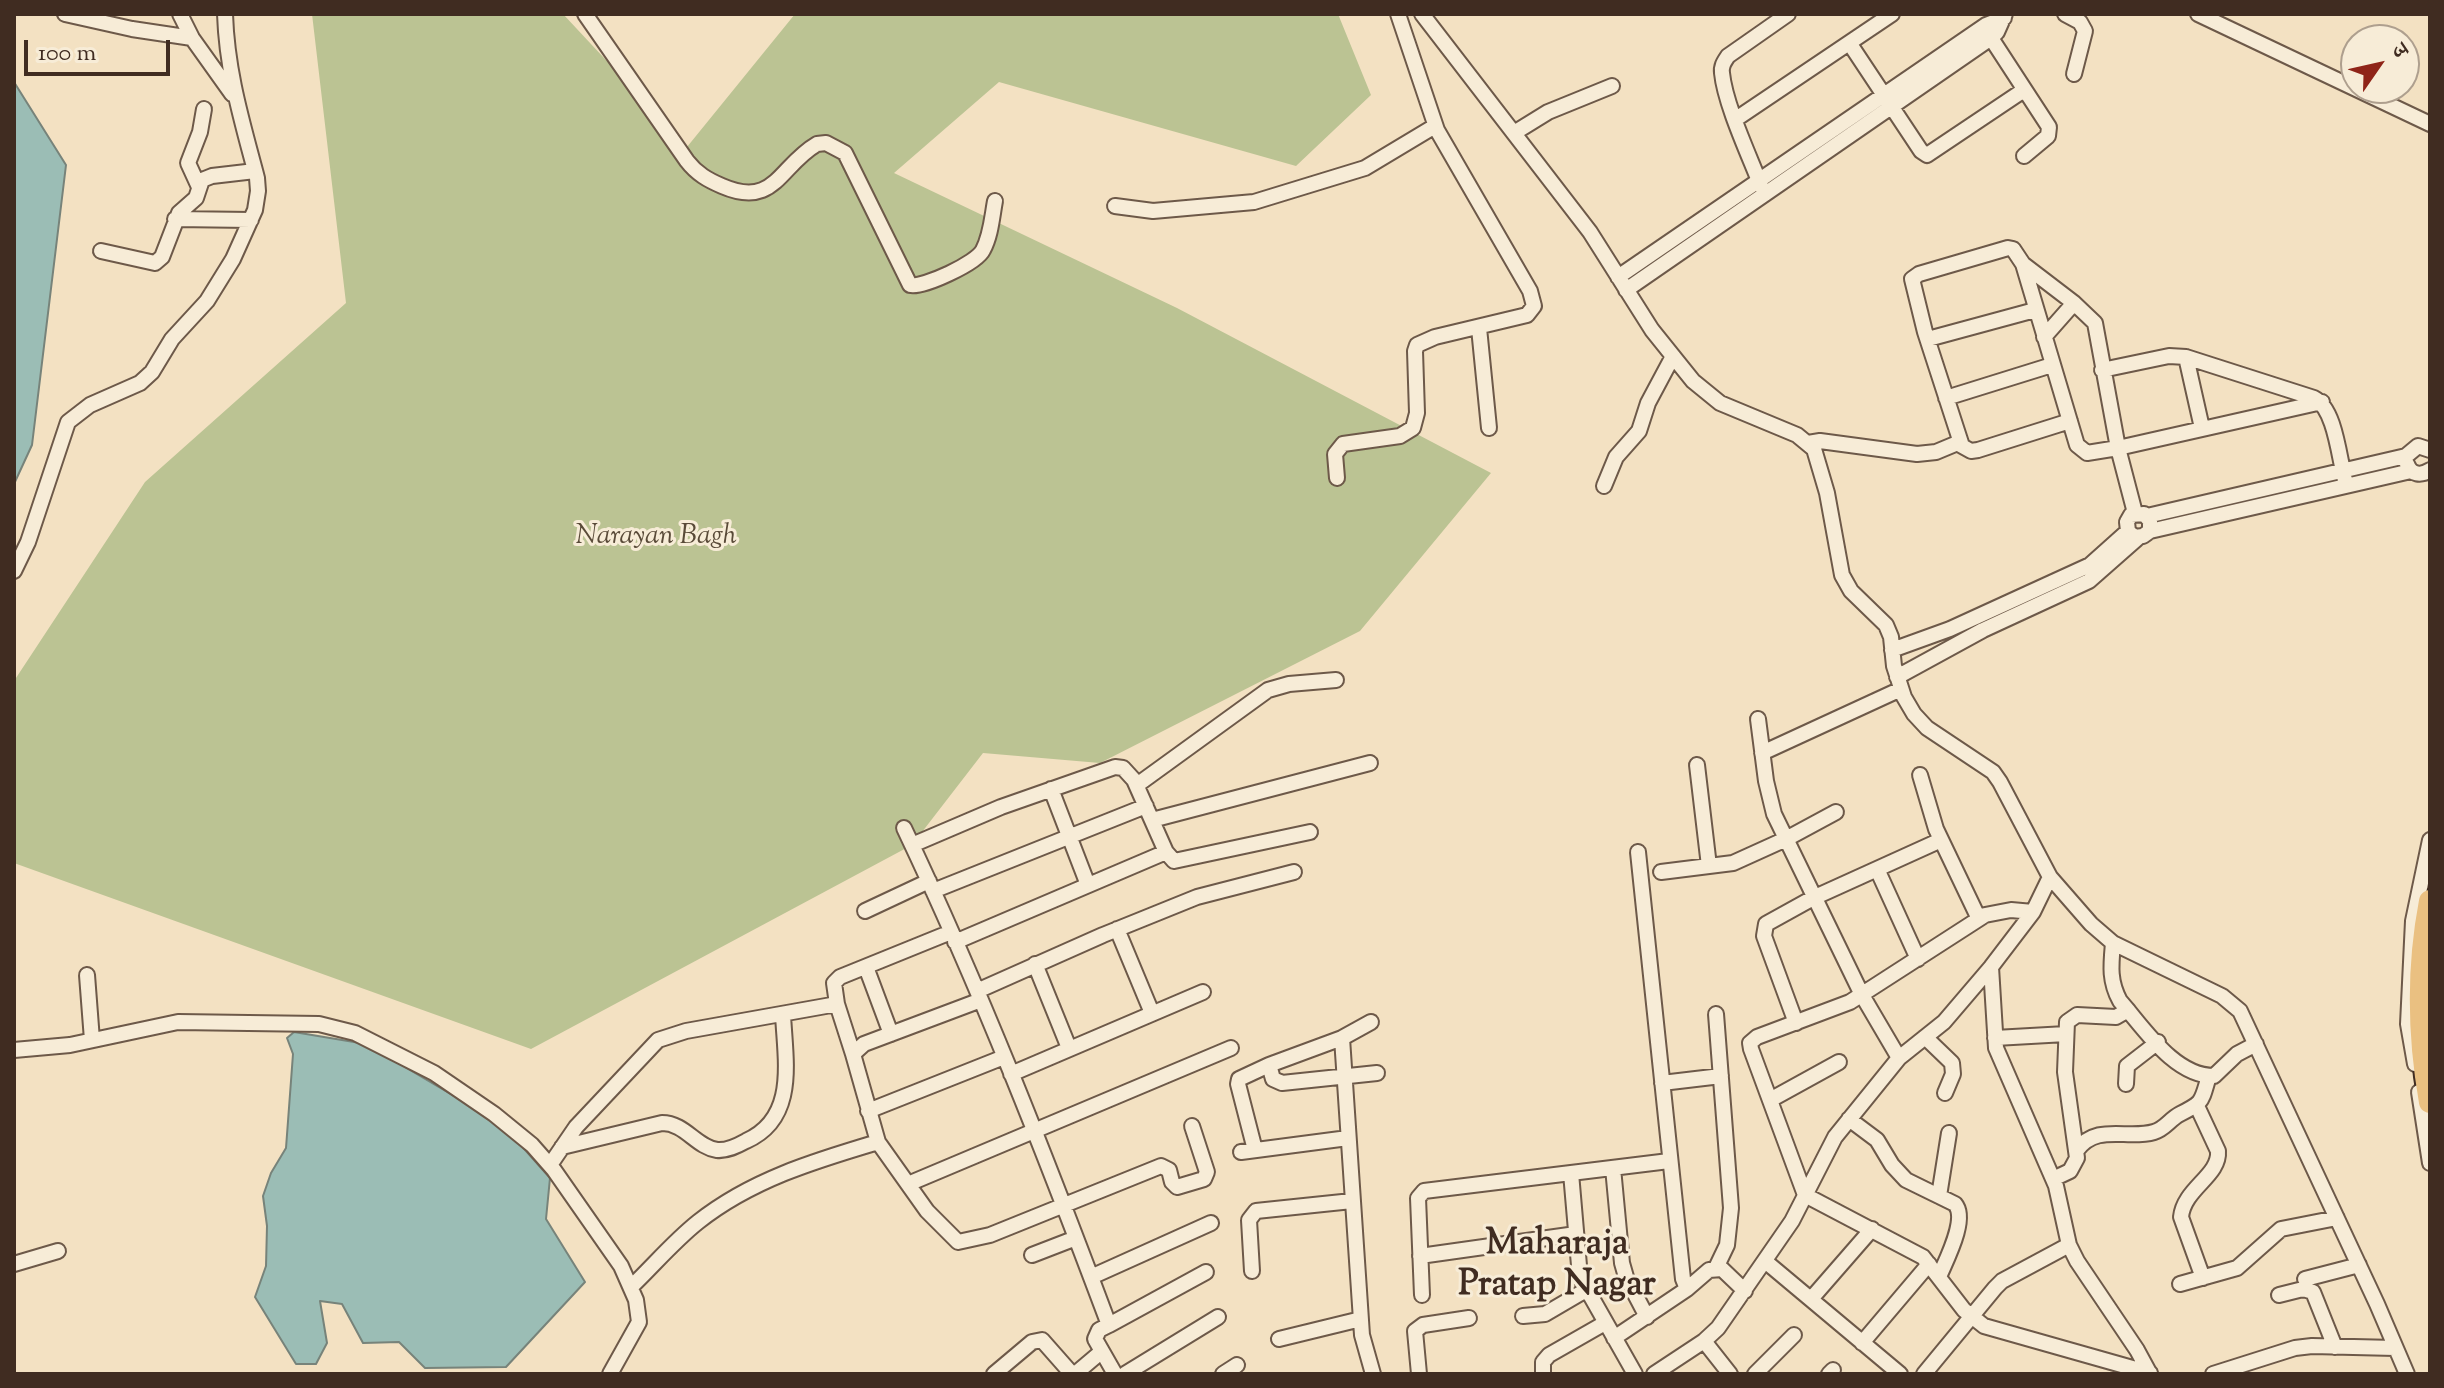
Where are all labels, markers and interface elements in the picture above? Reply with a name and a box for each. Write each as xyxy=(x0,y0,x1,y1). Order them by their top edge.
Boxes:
scale bar xyxy=(28,24,174,74)
north arrow xyxy=(2340,24,2420,104)
text: 100 m xyxy=(38,37,96,71)
text: उ xyxy=(2382,38,2415,65)
park label: Narayan Bagh xyxy=(576,521,736,555)
district label: Maharaja Pratap Nagar xyxy=(1458,1225,1656,1310)

